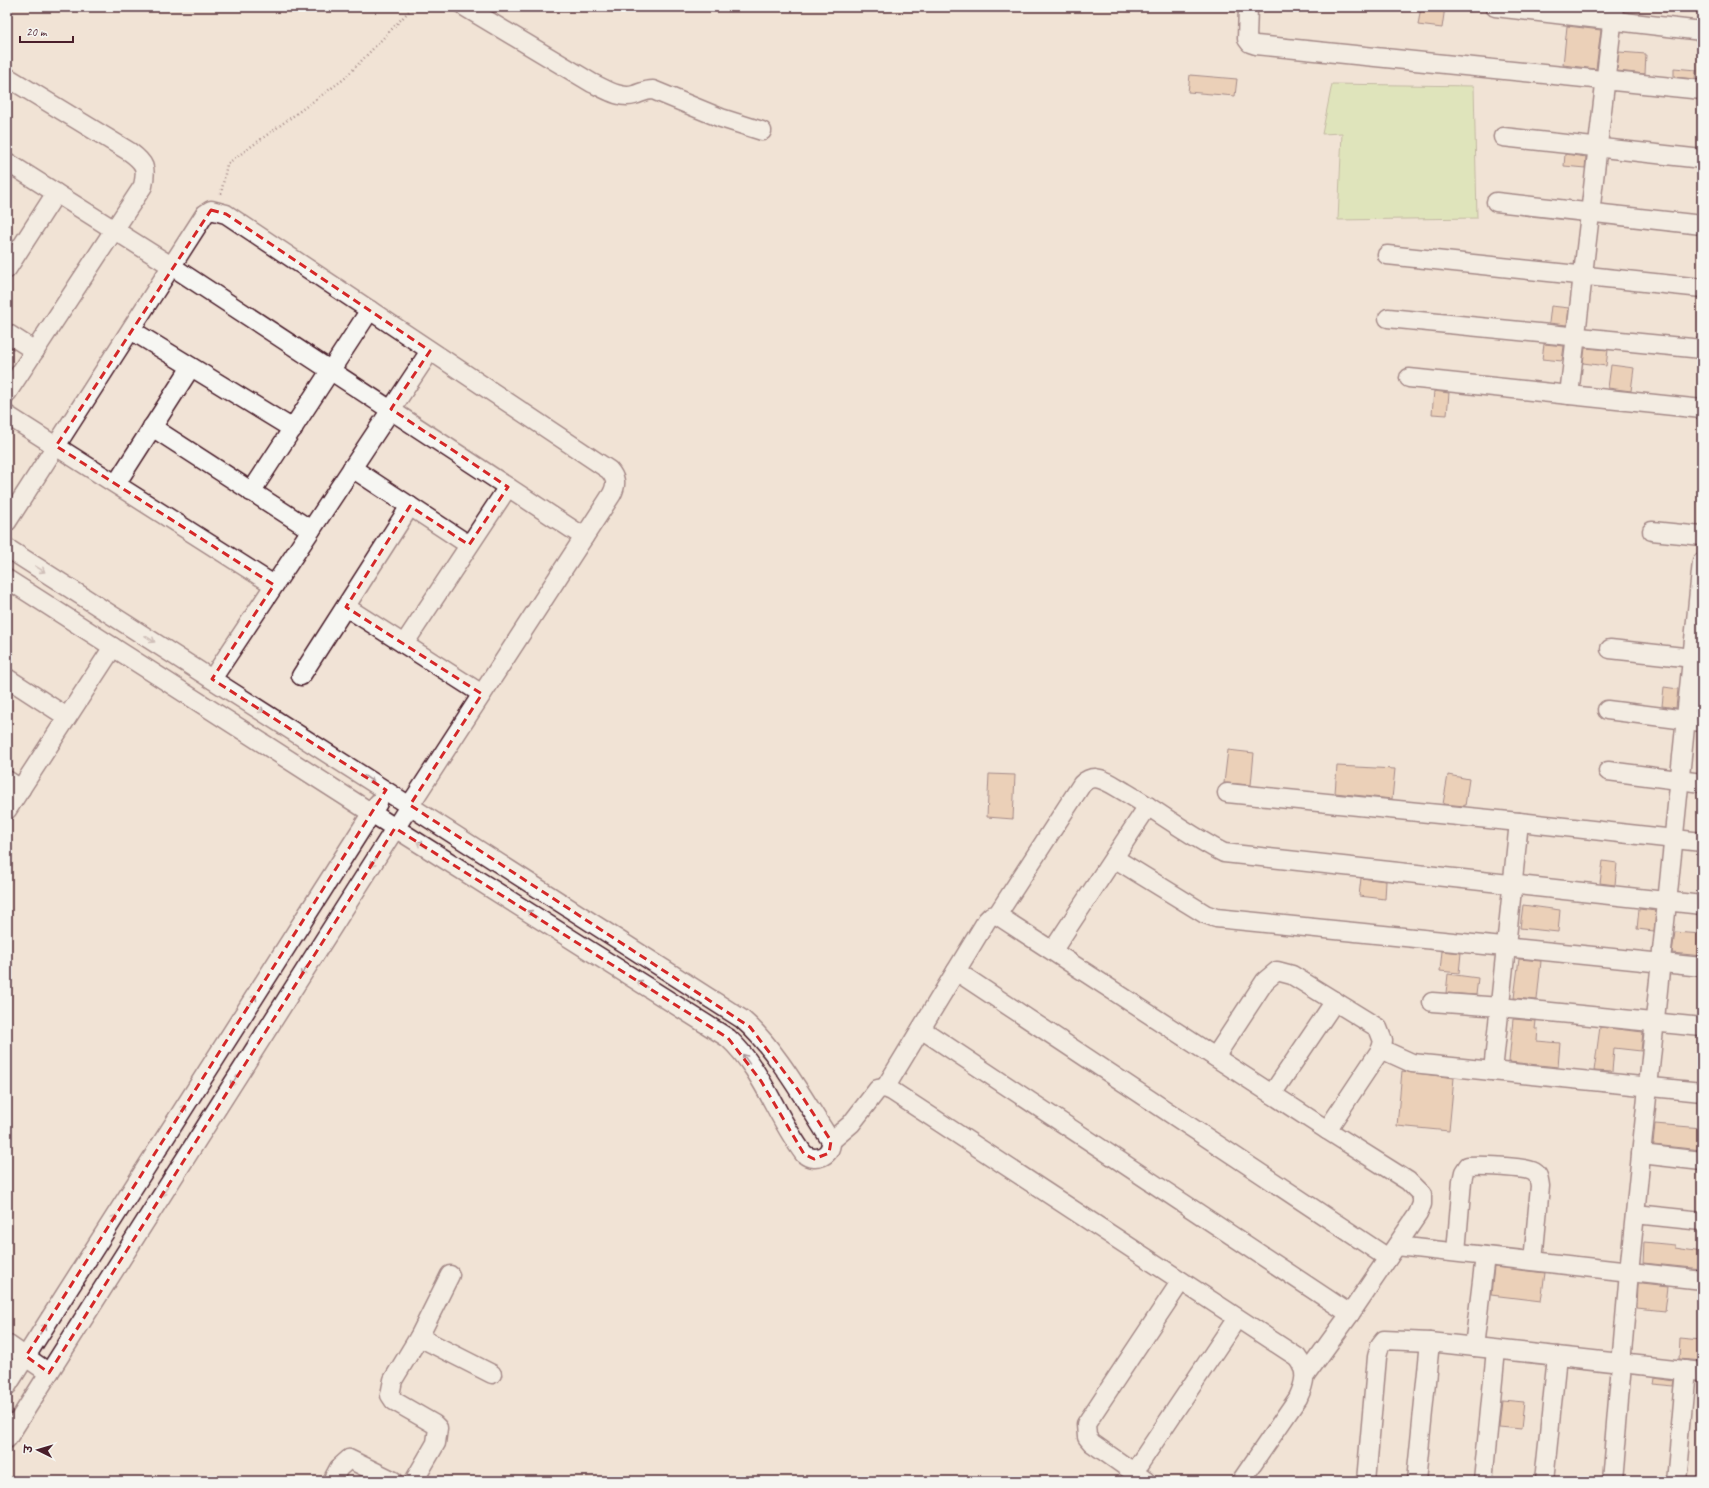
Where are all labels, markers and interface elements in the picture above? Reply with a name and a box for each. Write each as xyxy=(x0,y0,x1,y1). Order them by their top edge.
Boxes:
scale bar xyxy=(20,18,73,44)
text: 20 m xyxy=(26,24,48,40)
one-way arrow xyxy=(34,566,46,574)
one-way arrow xyxy=(144,635,155,643)
one-way arrow xyxy=(253,705,264,713)
one-way arrow xyxy=(363,775,374,783)
one-way arrow xyxy=(416,841,428,849)
one-way arrow xyxy=(370,856,378,867)
one-way arrow xyxy=(526,910,538,918)
one-way arrow xyxy=(300,966,308,977)
one-way arrow xyxy=(636,979,648,987)
one-way arrow xyxy=(249,995,257,1006)
one-way arrow xyxy=(742,1054,750,1065)
one-way arrow xyxy=(230,1075,238,1087)
one-way arrow xyxy=(179,1105,187,1116)
one-way arrow xyxy=(160,1185,168,1197)
one-way arrow xyxy=(109,1215,117,1226)
one-way arrow xyxy=(39,1324,47,1335)
north arrow xyxy=(18,1430,58,1470)
text: उ xyxy=(21,1443,35,1454)

